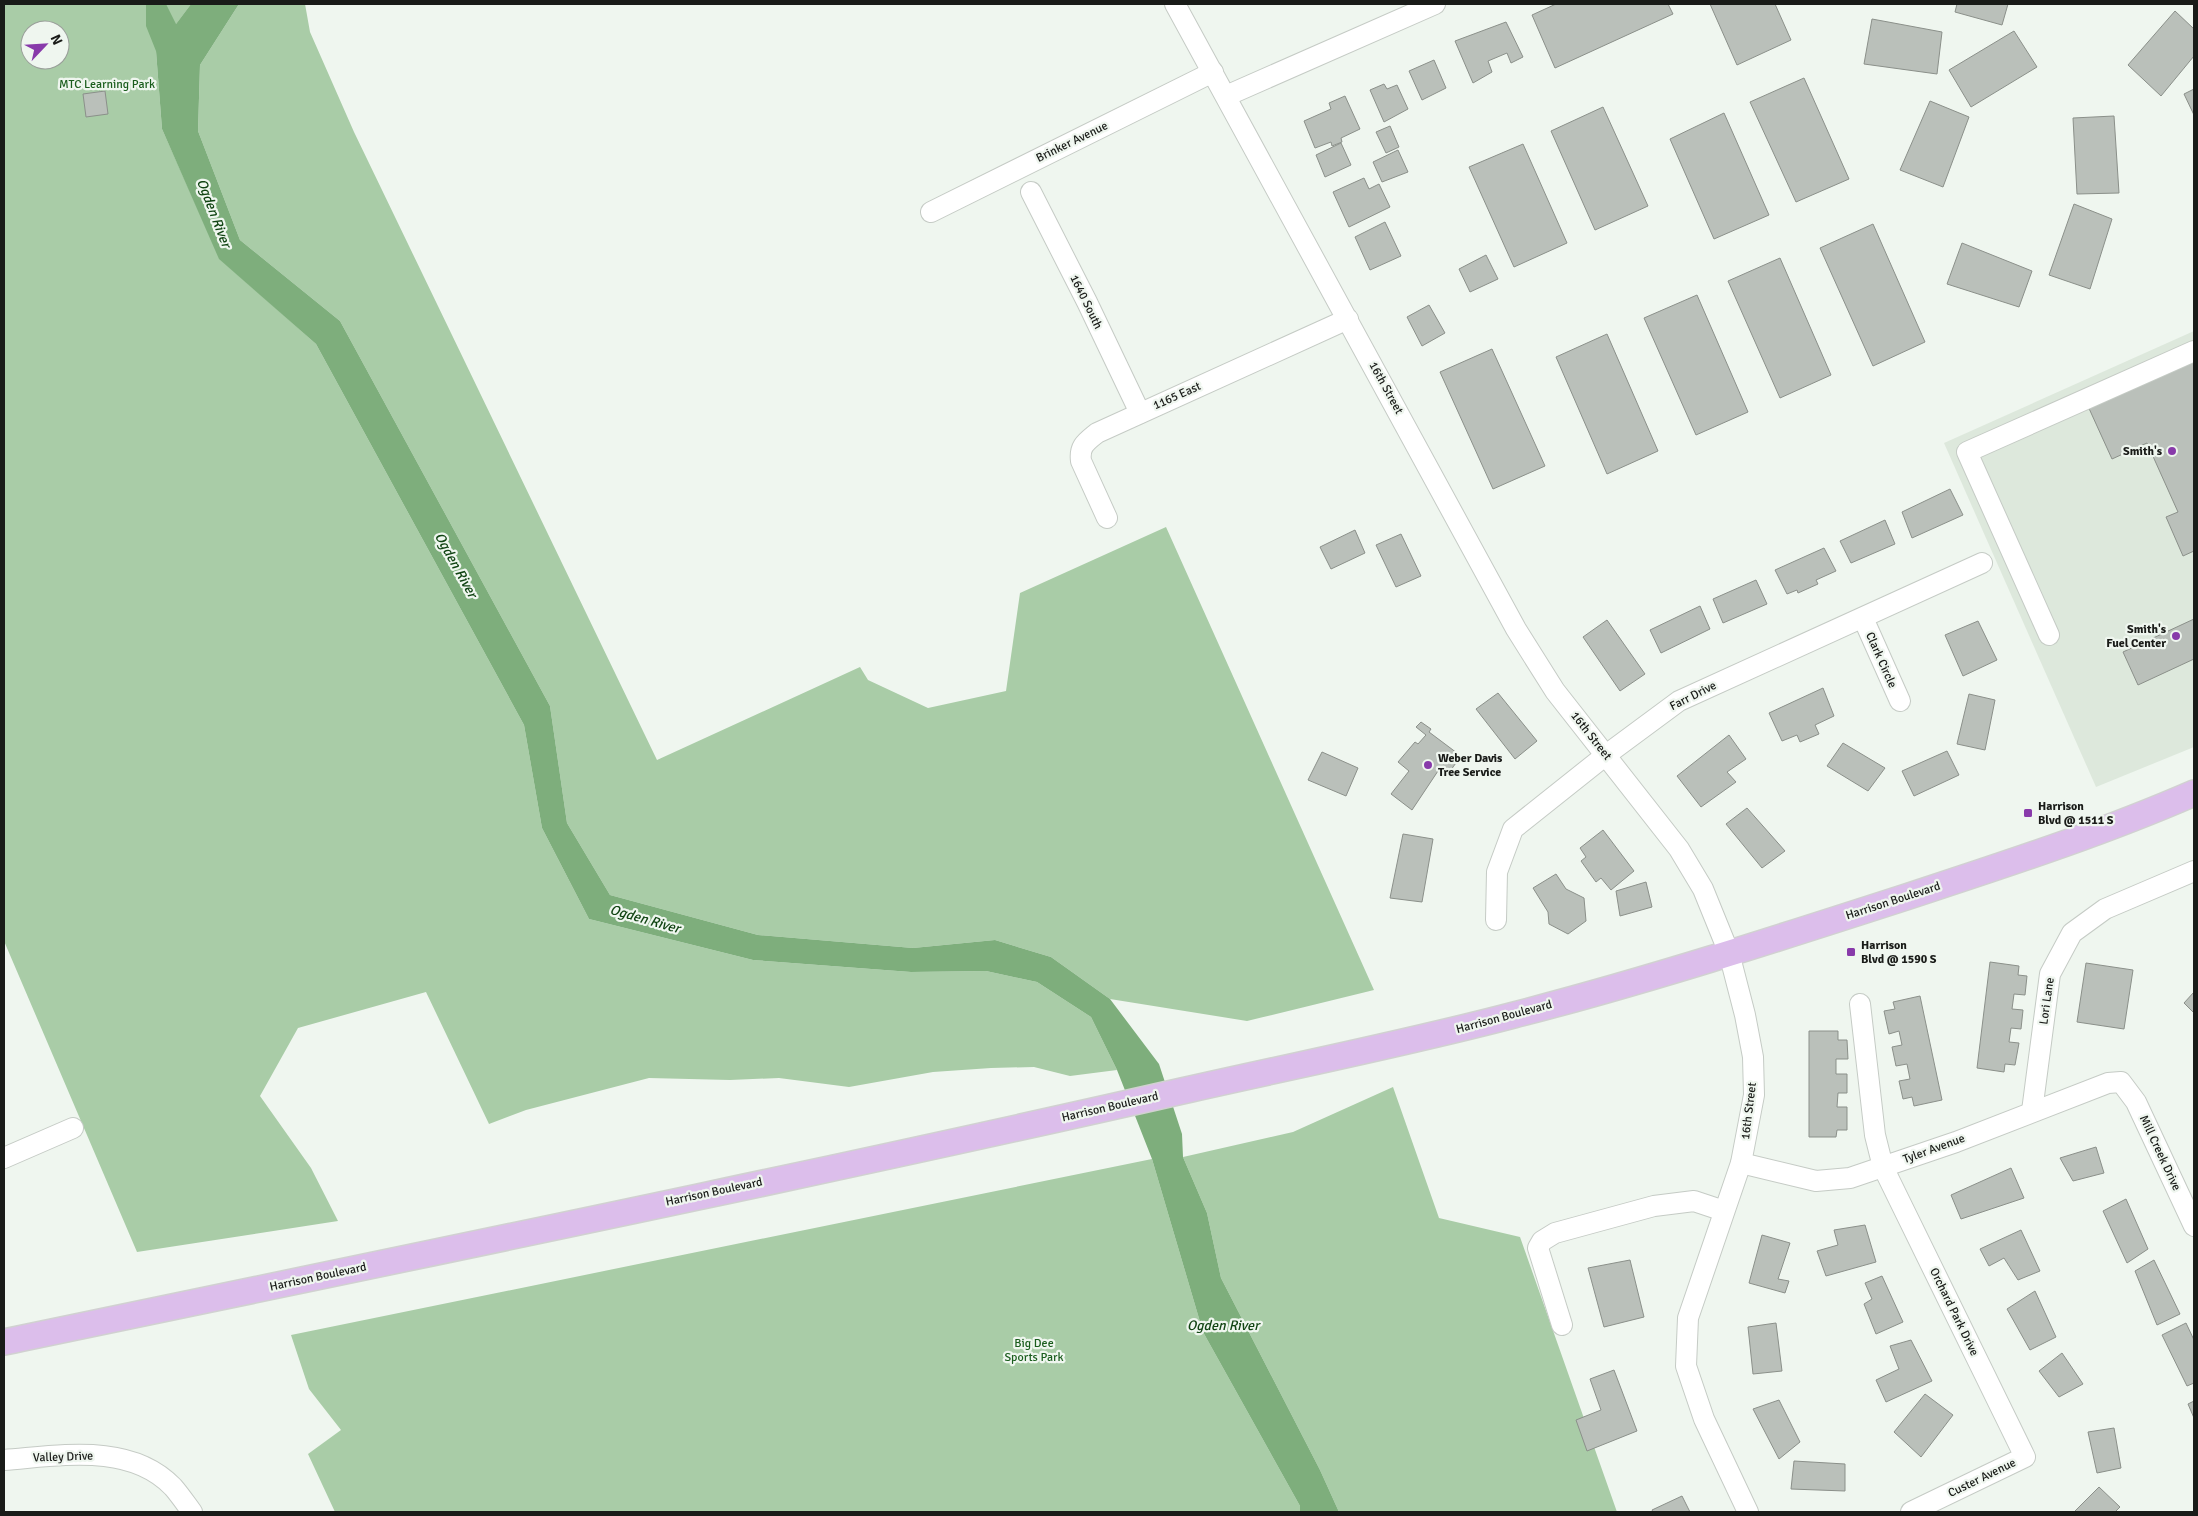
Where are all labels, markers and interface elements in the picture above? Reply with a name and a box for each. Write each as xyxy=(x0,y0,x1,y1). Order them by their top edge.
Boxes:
north arrow xyxy=(20,20,70,70)
text: N xyxy=(47,32,66,48)
park label: MTC Learning Park xyxy=(59,77,155,92)
street label: Brinker Avenue xyxy=(1034,118,1110,166)
water label: Ogden River xyxy=(193,176,236,251)
street label: 1640 South xyxy=(1066,272,1106,332)
street label: 16th Street xyxy=(1365,359,1407,417)
street label: 1165 East xyxy=(1151,379,1203,413)
place label: Smith's xyxy=(2123,444,2163,459)
marker: Smith's xyxy=(2166,445,2178,457)
water label: Ogden River xyxy=(431,529,482,602)
place label: Smith's Fuel Center xyxy=(2106,622,2167,651)
street label: Clark Circle xyxy=(1862,630,1900,690)
marker: Smith's Fuel Center xyxy=(2170,630,2182,642)
street label: Farr Drive xyxy=(1667,678,1719,714)
street label: 16th Street xyxy=(1567,709,1615,763)
place label: Weber Davis Tree Service xyxy=(1438,751,1503,780)
marker: Weber Davis Tree Service xyxy=(1422,759,1434,771)
place label: Harrison Blvd @ 1511 S xyxy=(2038,799,2114,828)
marker: Harrison Blvd @ 1511 S xyxy=(2022,807,2034,819)
street label: Harrison Boulevard xyxy=(1844,879,1942,923)
water label: Ogden River xyxy=(608,901,684,938)
place label: Harrison Blvd @ 1590 S xyxy=(1861,938,1937,967)
marker: Harrison Blvd @ 1590 S xyxy=(1845,946,1857,958)
street label: Lori Lane xyxy=(2036,976,2058,1026)
street label: Harrison Boulevard xyxy=(1454,997,1554,1037)
street label: 16th Street xyxy=(1738,1081,1760,1141)
street label: Harrison Boulevard xyxy=(1060,1089,1160,1125)
street label: Mill Creek Drive xyxy=(2136,1113,2184,1193)
street label: Tyler Avenue xyxy=(1901,1131,1967,1167)
street label: Harrison Boulevard xyxy=(664,1174,764,1210)
street label: Harrison Boulevard xyxy=(268,1259,368,1295)
street label: Orchard Park Drive xyxy=(1926,1265,1982,1359)
water label: Ogden River xyxy=(1187,1317,1261,1334)
park label: Big Dee Sports Park xyxy=(1004,1336,1064,1365)
street label: Valley Drive xyxy=(33,1448,93,1466)
street label: Custer Avenue xyxy=(1946,1455,2018,1501)

